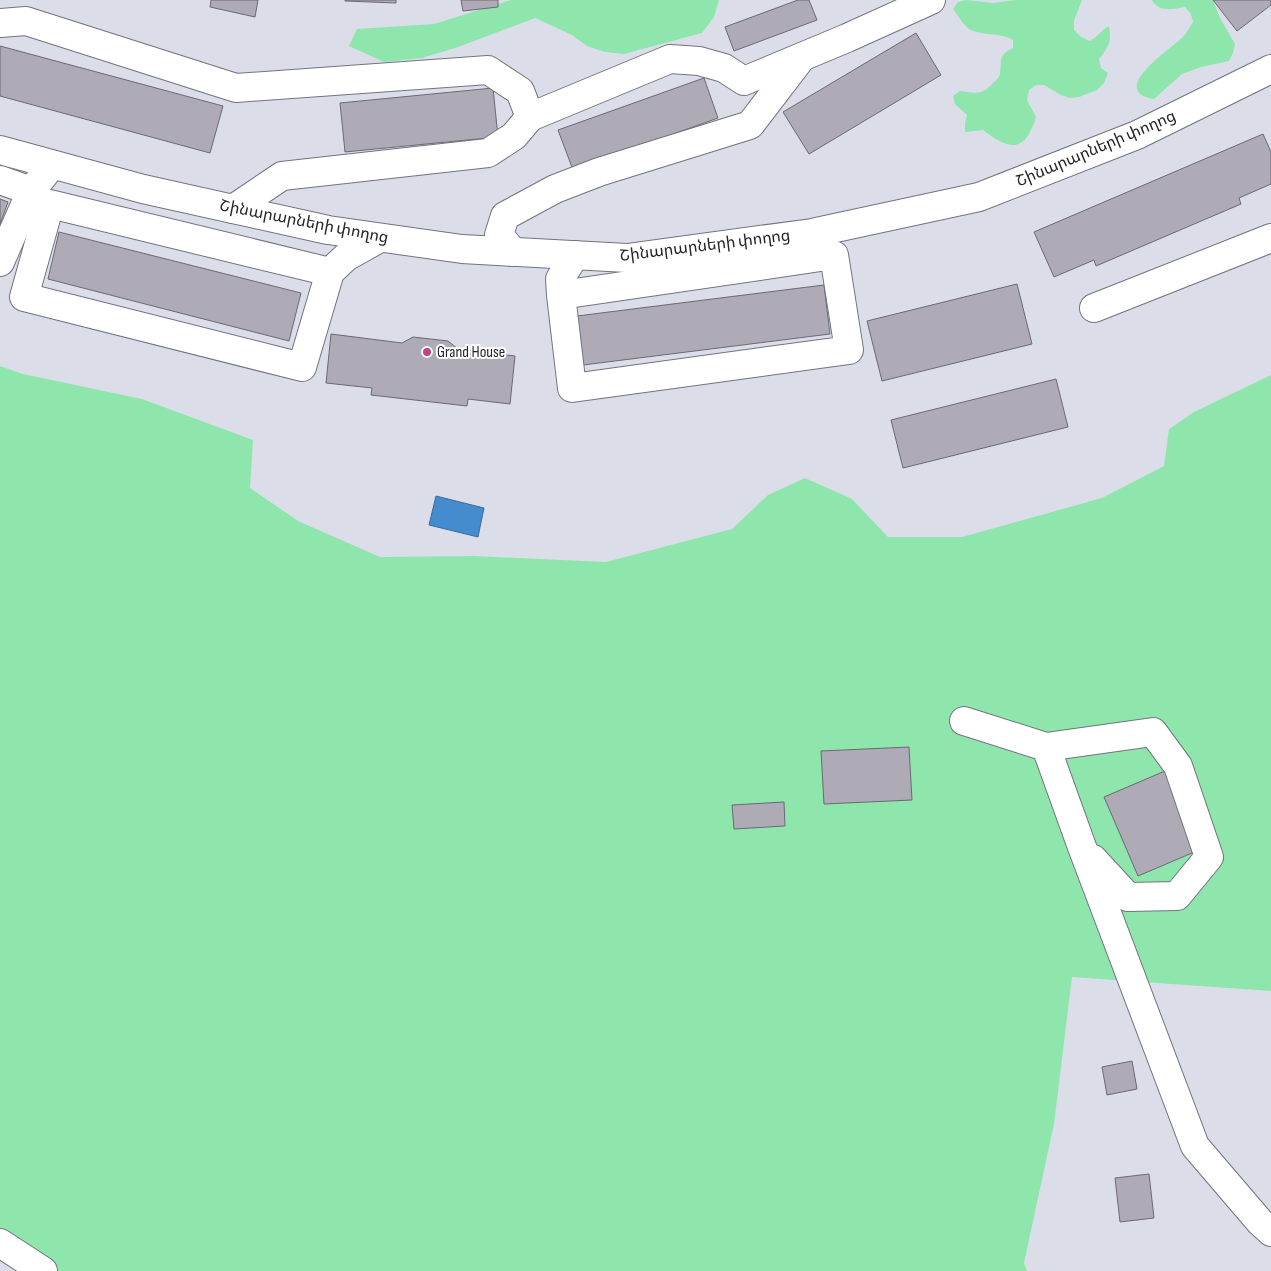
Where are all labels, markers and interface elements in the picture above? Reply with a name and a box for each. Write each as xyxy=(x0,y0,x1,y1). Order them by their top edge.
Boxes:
street label: Շինարարների փողոց xyxy=(1013,107,1179,191)
street label: Շինարարների փողոց xyxy=(218,196,390,248)
street label: Շինարարների փողոց xyxy=(619,226,791,266)
place label: Grand House xyxy=(437,343,505,362)
marker: Grand House xyxy=(421,346,433,358)

